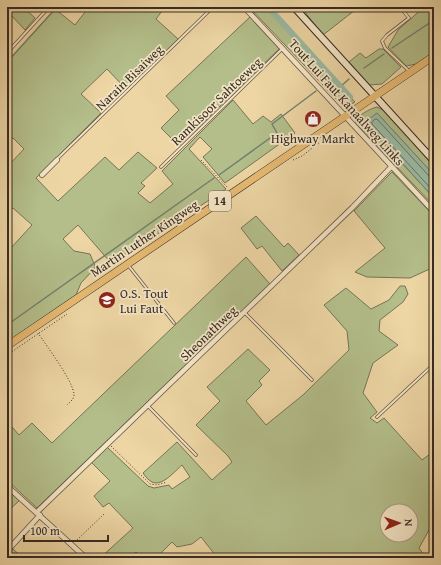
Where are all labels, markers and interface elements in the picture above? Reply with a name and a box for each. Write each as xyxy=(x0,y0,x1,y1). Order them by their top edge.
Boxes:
street label: Tout Lui Faut Kanaalweg Links xyxy=(284,35,409,170)
street label: Narain Bisaiweg xyxy=(91,40,168,115)
street label: Ramkisoor Sahtoeweg xyxy=(167,53,266,150)
shop icon: Highway Markt xyxy=(303,109,323,129)
place label: Highway Markt xyxy=(271,129,355,148)
road number: 14 xyxy=(209,191,231,211)
street label: Martin Luther Kingweg xyxy=(86,195,203,282)
place label: O.S. Tout Lui Faut xyxy=(120,284,169,318)
school or university icon: O.S. Tout Lui Faut xyxy=(97,290,117,310)
street label: Sheonathweg xyxy=(175,301,242,366)
north arrow xyxy=(379,503,419,543)
scale bar xyxy=(24,517,108,543)
text: N xyxy=(401,519,417,527)
text: 100 m xyxy=(30,522,60,539)

